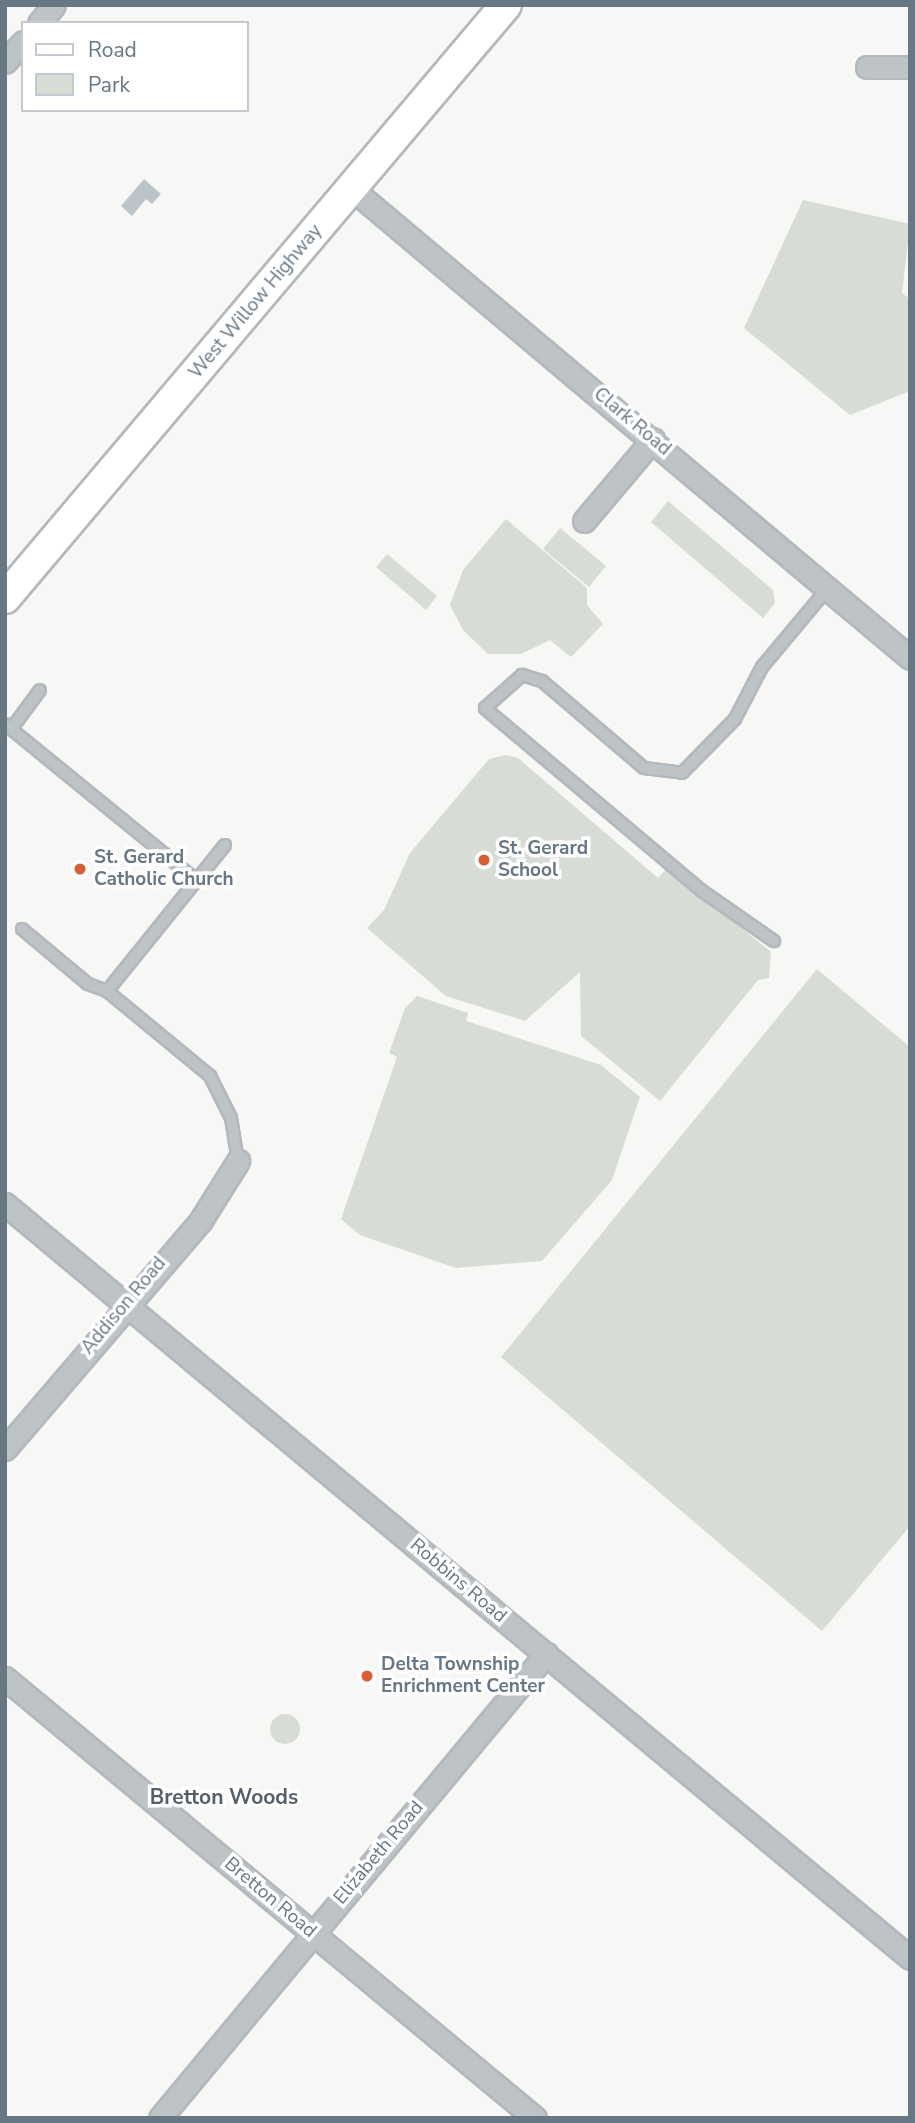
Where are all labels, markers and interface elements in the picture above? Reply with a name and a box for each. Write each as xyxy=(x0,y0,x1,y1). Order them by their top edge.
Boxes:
legend xyxy=(21,21,248,112)
text: Road xyxy=(88,36,137,64)
text: Park xyxy=(88,71,130,99)
street label: West Willow Highway xyxy=(185,220,327,384)
street label: Clark Road xyxy=(589,383,675,461)
place label: St. Gerard School xyxy=(498,838,588,882)
place label: St. Gerard Catholic Church xyxy=(94,847,234,891)
marker: St. Gerard School xyxy=(476,852,492,868)
marker: St. Gerard Catholic Church xyxy=(72,861,88,877)
street label: Addison Road xyxy=(77,1253,171,1359)
street label: Robbins Road xyxy=(405,1534,511,1628)
place label: Delta Township Enrichment Center xyxy=(381,1654,545,1698)
marker: Delta Township Enrichment Center xyxy=(359,1668,375,1684)
district label: Bretton Woods xyxy=(150,1784,298,1810)
street label: Elizabeth Road xyxy=(329,1797,429,1909)
street label: Bretton Road xyxy=(219,1853,321,1943)

